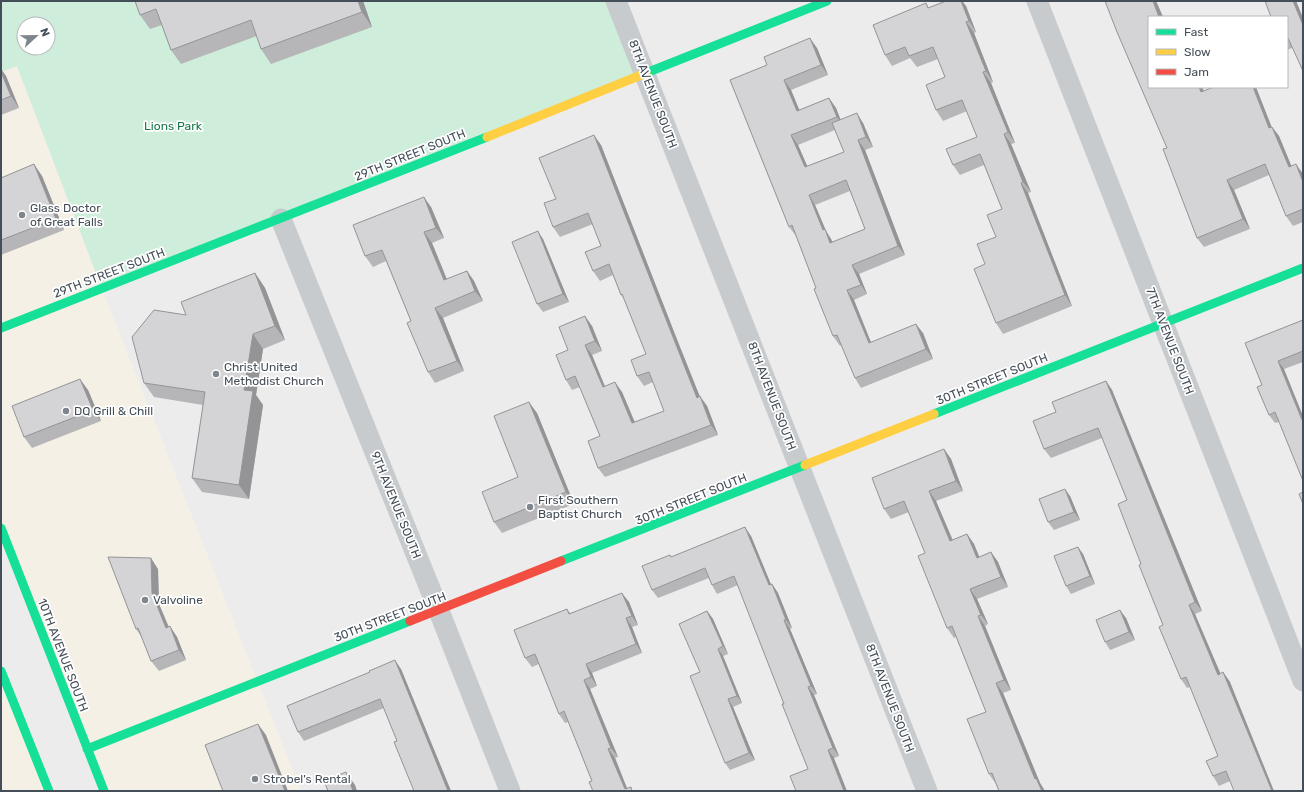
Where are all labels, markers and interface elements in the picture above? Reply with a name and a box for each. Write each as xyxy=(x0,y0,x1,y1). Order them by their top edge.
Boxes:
north arrow xyxy=(16,16,56,56)
legend xyxy=(1148,16,1288,88)
text: Fast xyxy=(1184,25,1208,39)
text: N xyxy=(37,26,52,39)
street label: 8TH AVENUE SOUTH xyxy=(626,38,680,150)
text: Slow xyxy=(1184,45,1211,59)
text: Jam xyxy=(1184,65,1209,79)
park label: Lions Park xyxy=(144,119,203,133)
street label: 29TH STREET SOUTH xyxy=(352,126,468,184)
place label: Glass Doctor of Great Falls xyxy=(30,201,103,229)
marker: Glass Doctor of Great Falls xyxy=(17,210,27,220)
street label: 29TH STREET SOUTH xyxy=(51,245,167,301)
street label: 7TH AVENUE SOUTH xyxy=(1143,286,1197,396)
street label: 8TH AVENUE SOUTH xyxy=(745,340,799,452)
street label: 30TH STREET SOUTH xyxy=(934,350,1050,408)
place label: Christ United Methodist Church xyxy=(224,360,324,388)
marker: Christ United Methodist Church xyxy=(211,369,221,379)
place label: DQ Grill & Chill xyxy=(74,404,153,418)
marker: DQ Grill & Chill xyxy=(61,406,71,416)
street label: 9TH AVENUE SOUTH xyxy=(368,449,424,561)
street label: 30TH STREET SOUTH xyxy=(633,470,749,528)
place label: First Southern Baptist Church xyxy=(538,493,622,521)
marker: First Southern Baptist Church xyxy=(525,502,535,512)
street label: 30TH STREET SOUTH xyxy=(332,589,448,645)
place label: Valvoline xyxy=(153,593,203,607)
marker: Valvoline xyxy=(140,595,150,605)
street label: 10TH AVENUE SOUTH xyxy=(35,597,91,713)
street label: 8TH AVENUE SOUTH xyxy=(863,642,917,754)
place label: Strobel's Rental xyxy=(263,772,351,786)
marker: Strobel's Rental xyxy=(250,774,260,784)

